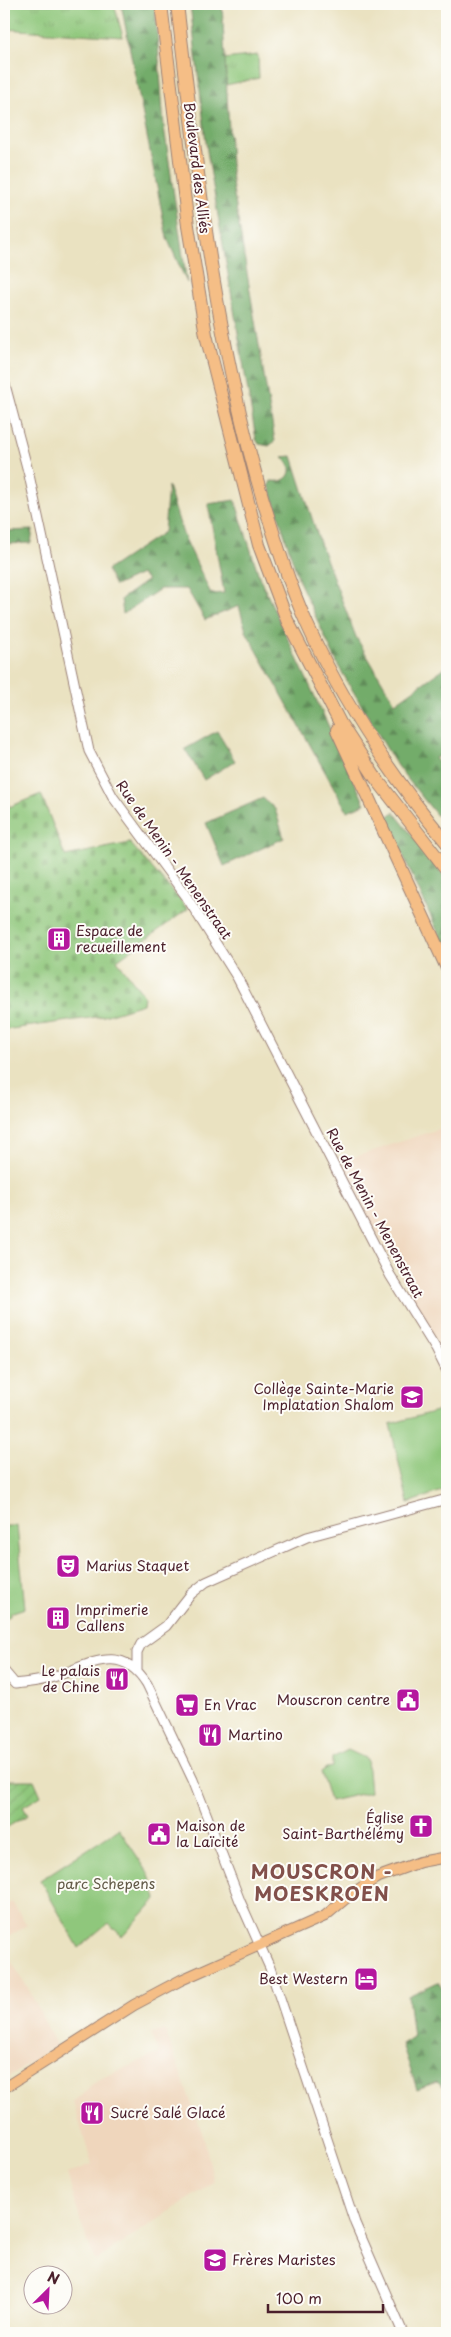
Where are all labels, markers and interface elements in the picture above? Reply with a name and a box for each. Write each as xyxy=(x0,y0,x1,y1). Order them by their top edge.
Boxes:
street label: Boulevard des Alliés xyxy=(179,101,216,235)
street label: Rue de Menin - Menenstraat xyxy=(111,776,238,944)
place label: Espace de recueillement xyxy=(76,920,166,957)
building icon: Espace de recueillement xyxy=(46,926,72,952)
street label: Rue de Menin - Menenstraat xyxy=(322,1124,429,1302)
place label: Collège Sainte-Marie Implatation Shalom xyxy=(253,1378,394,1415)
school or university icon: Collège Sainte-Marie Implatation Shalom xyxy=(399,1384,425,1410)
theatre icon: Marius Staquet xyxy=(55,1553,81,1579)
place label: Marius Staquet xyxy=(86,1555,189,1576)
place label: Imprimerie Callens xyxy=(76,1599,148,1636)
building icon: Imprimerie Callens xyxy=(45,1605,71,1631)
place label: Le palais de Chine xyxy=(41,1660,100,1697)
restaurant icon: Le palais de Chine xyxy=(104,1666,130,1692)
public building icon: Mouscron centre xyxy=(395,1687,421,1713)
place label: Mouscron centre xyxy=(277,1689,390,1710)
supermarket icon: En Vrac xyxy=(174,1692,200,1718)
place label: En Vrac xyxy=(204,1694,257,1715)
restaurant icon: Martino xyxy=(197,1722,223,1748)
place label: Martino xyxy=(228,1724,283,1745)
place label: Église Saint-Barthélémy xyxy=(282,1807,404,1844)
church icon: Église Saint-Barthélémy xyxy=(408,1813,434,1839)
place label: Maison de la Laïcité xyxy=(176,1815,246,1852)
public building icon: Maison de la Laïcité xyxy=(146,1821,172,1847)
district label: MOUSCRON - MOESKROEN xyxy=(251,1857,393,1907)
park label: parc Schepens xyxy=(57,1873,155,1894)
hotel icon: Best Western xyxy=(353,1966,379,1992)
place label: Best Western xyxy=(259,1968,348,1989)
restaurant icon: Sucré Salé Glacé xyxy=(79,2100,105,2126)
place label: Sucré Salé Glacé xyxy=(110,2102,226,2123)
school or university icon: Frères Maristes xyxy=(202,2247,228,2273)
place label: Frères Maristes xyxy=(232,2249,335,2270)
north arrow xyxy=(22,2264,72,2314)
text: N xyxy=(44,2266,63,2290)
scale bar xyxy=(268,2282,384,2314)
text: 100 m xyxy=(276,2286,322,2309)

